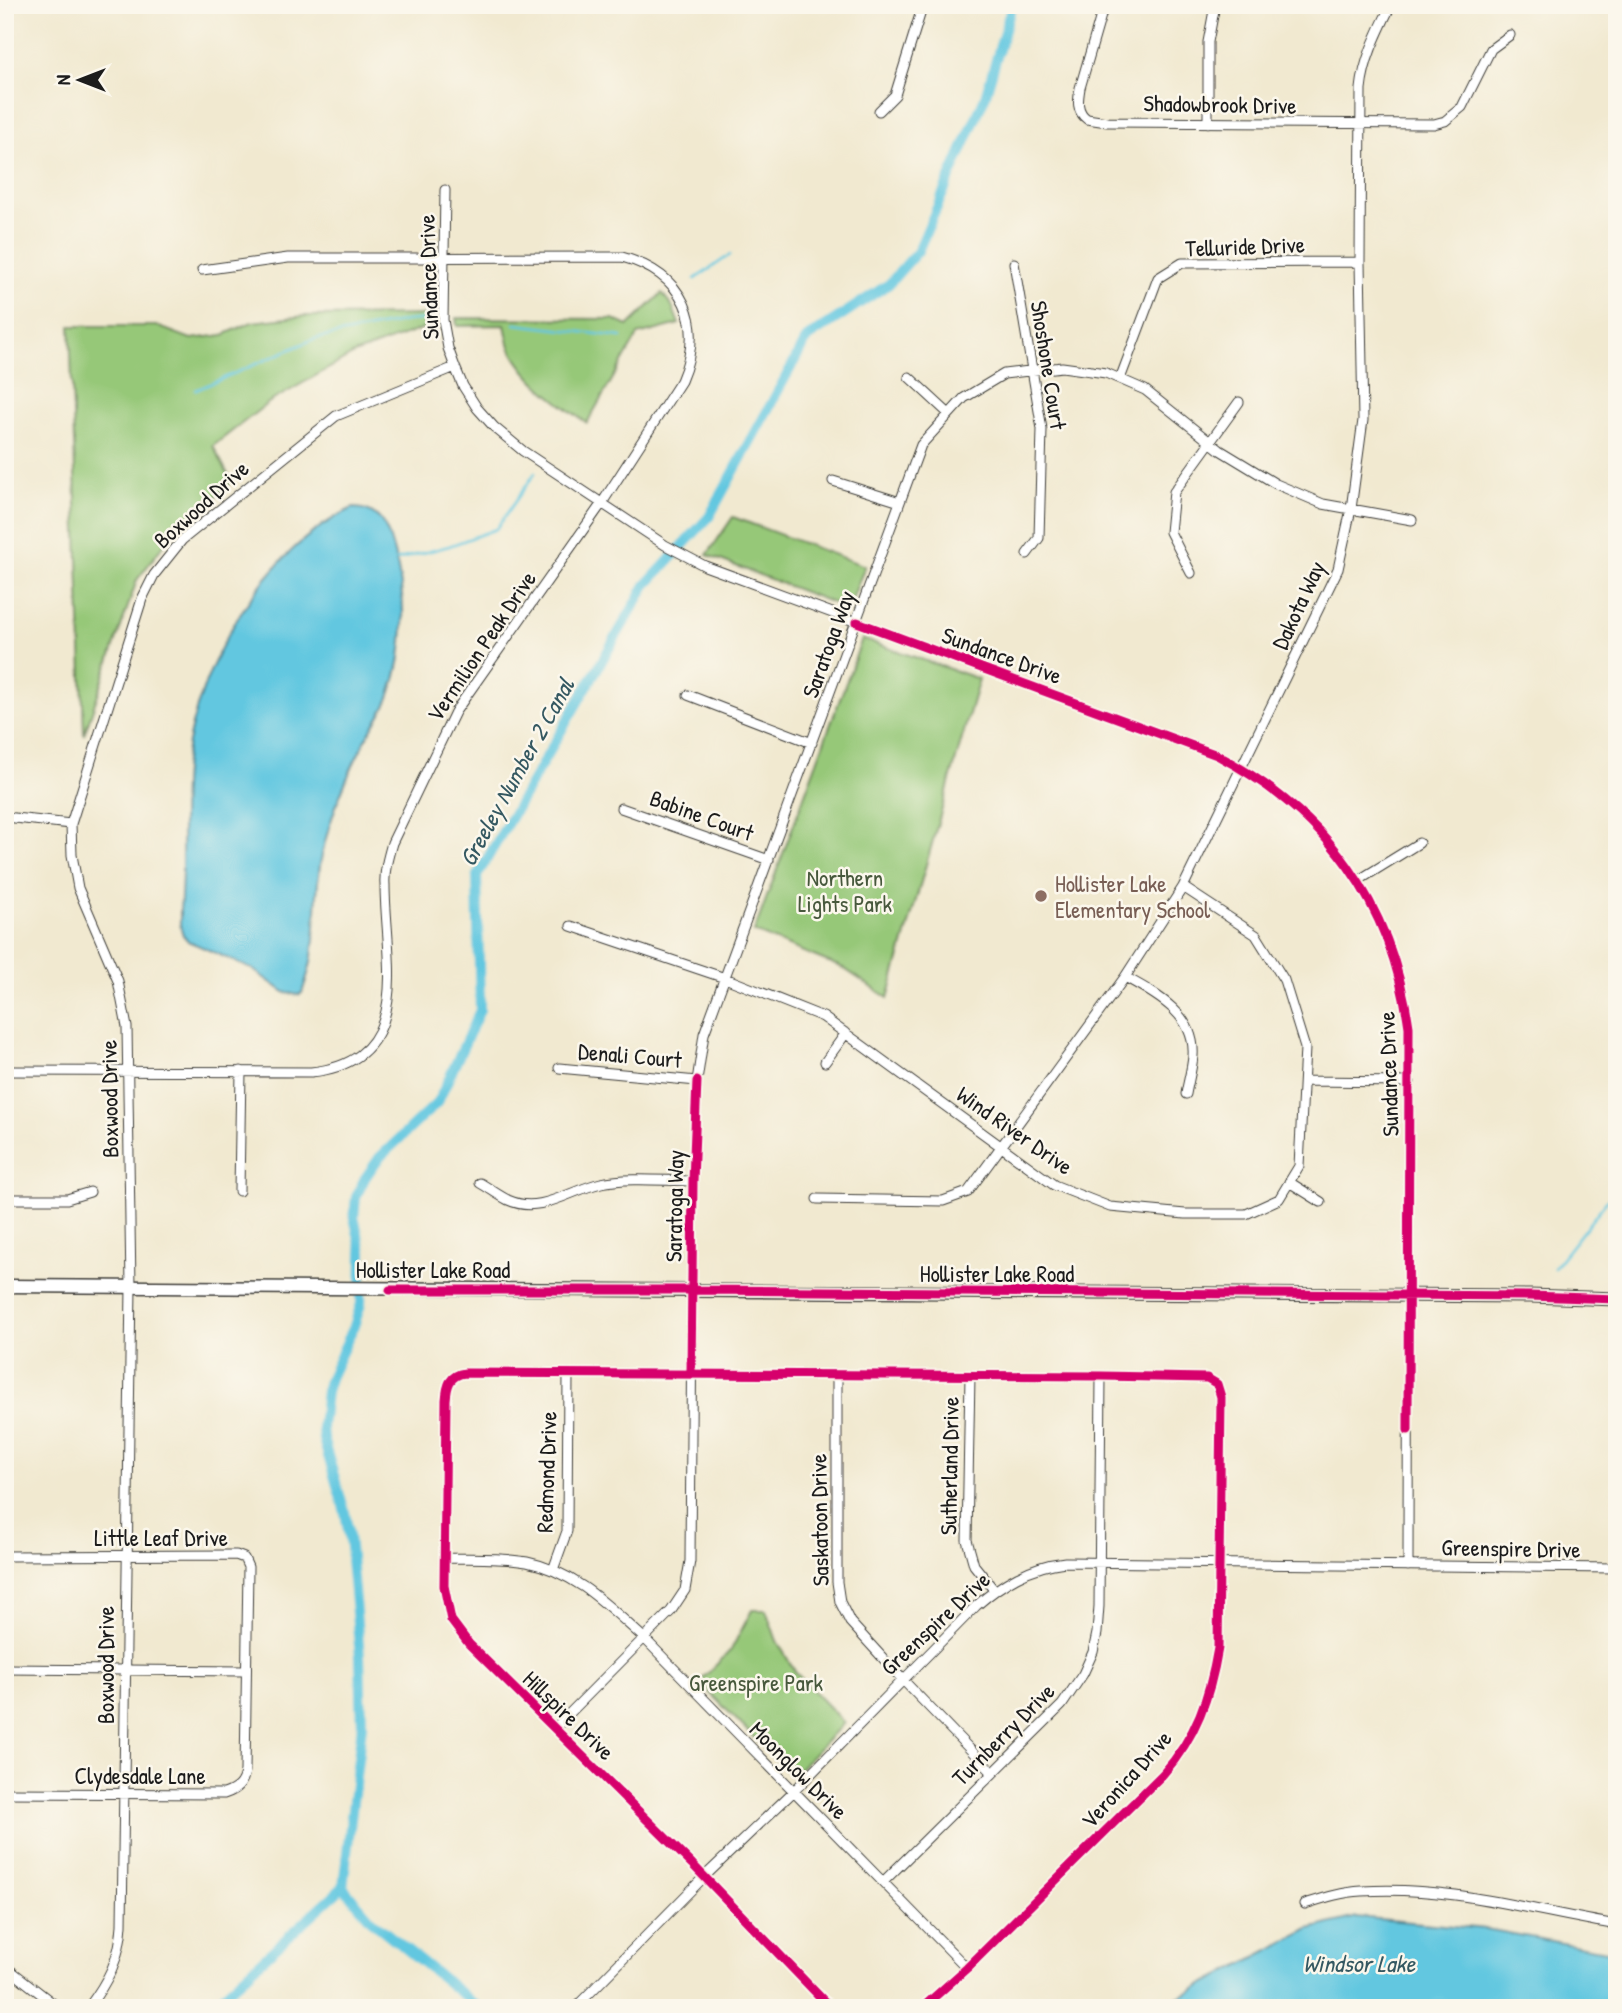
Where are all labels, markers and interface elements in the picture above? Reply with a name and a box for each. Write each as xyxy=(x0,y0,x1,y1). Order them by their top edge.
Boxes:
north arrow xyxy=(46,46,116,116)
text: N xyxy=(50,75,76,85)
street label: Shadowbrook Drive xyxy=(1143,87,1297,121)
street label: Sundance Drive xyxy=(410,214,446,340)
street label: Telluride Drive xyxy=(1185,228,1305,264)
street label: Shoshone Court xyxy=(1024,298,1075,433)
street label: Boxwood Drive xyxy=(147,453,255,555)
street label: Dakota Way xyxy=(1264,556,1332,654)
street label: Vermilion Peak Drive xyxy=(419,565,543,727)
street label: Saratoga Way xyxy=(794,586,862,702)
street label: Sundance Drive xyxy=(938,619,1066,691)
water label: Greeley Number 2 Canal xyxy=(451,671,583,872)
street label: Babine Court xyxy=(646,782,759,848)
park label: Northern Lights Park xyxy=(798,862,893,919)
place label: Hollister Lake Elementary School xyxy=(1055,868,1211,925)
marker: Hollister Lake Elementary School xyxy=(1033,888,1049,904)
street label: Sundance Drive xyxy=(1370,1011,1406,1137)
street label: Denali Court xyxy=(577,1035,684,1075)
street label: Boxwood Drive xyxy=(92,1040,126,1158)
street label: Wind River Drive xyxy=(951,1078,1079,1182)
street label: Saratoga Way xyxy=(658,1149,690,1262)
street label: Hollister Lake Road xyxy=(356,1254,510,1285)
street label: Hollister Lake Road xyxy=(920,1258,1074,1289)
street label: Sutherland Drive xyxy=(932,1397,966,1535)
street label: Redmond Drive xyxy=(528,1411,564,1533)
street label: Saskatoon Drive xyxy=(802,1454,836,1586)
street label: Little Leaf Drive xyxy=(94,1522,228,1553)
street label: Greenspire Drive xyxy=(1441,1531,1581,1565)
street label: Greenspire Drive xyxy=(874,1564,996,1682)
street label: Boxwood Drive xyxy=(90,1606,121,1724)
street label: Hillspire Drive xyxy=(516,1663,622,1767)
park label: Greenspire Park xyxy=(689,1667,824,1698)
street label: Turnberry Drive xyxy=(945,1676,1061,1792)
street label: Moonglow Drive xyxy=(743,1714,855,1826)
street label: Veronica Drive xyxy=(1074,1723,1178,1835)
street label: Clydesdale Lane xyxy=(74,1760,206,1791)
water label: Windsor Lake xyxy=(1303,1947,1416,1979)

